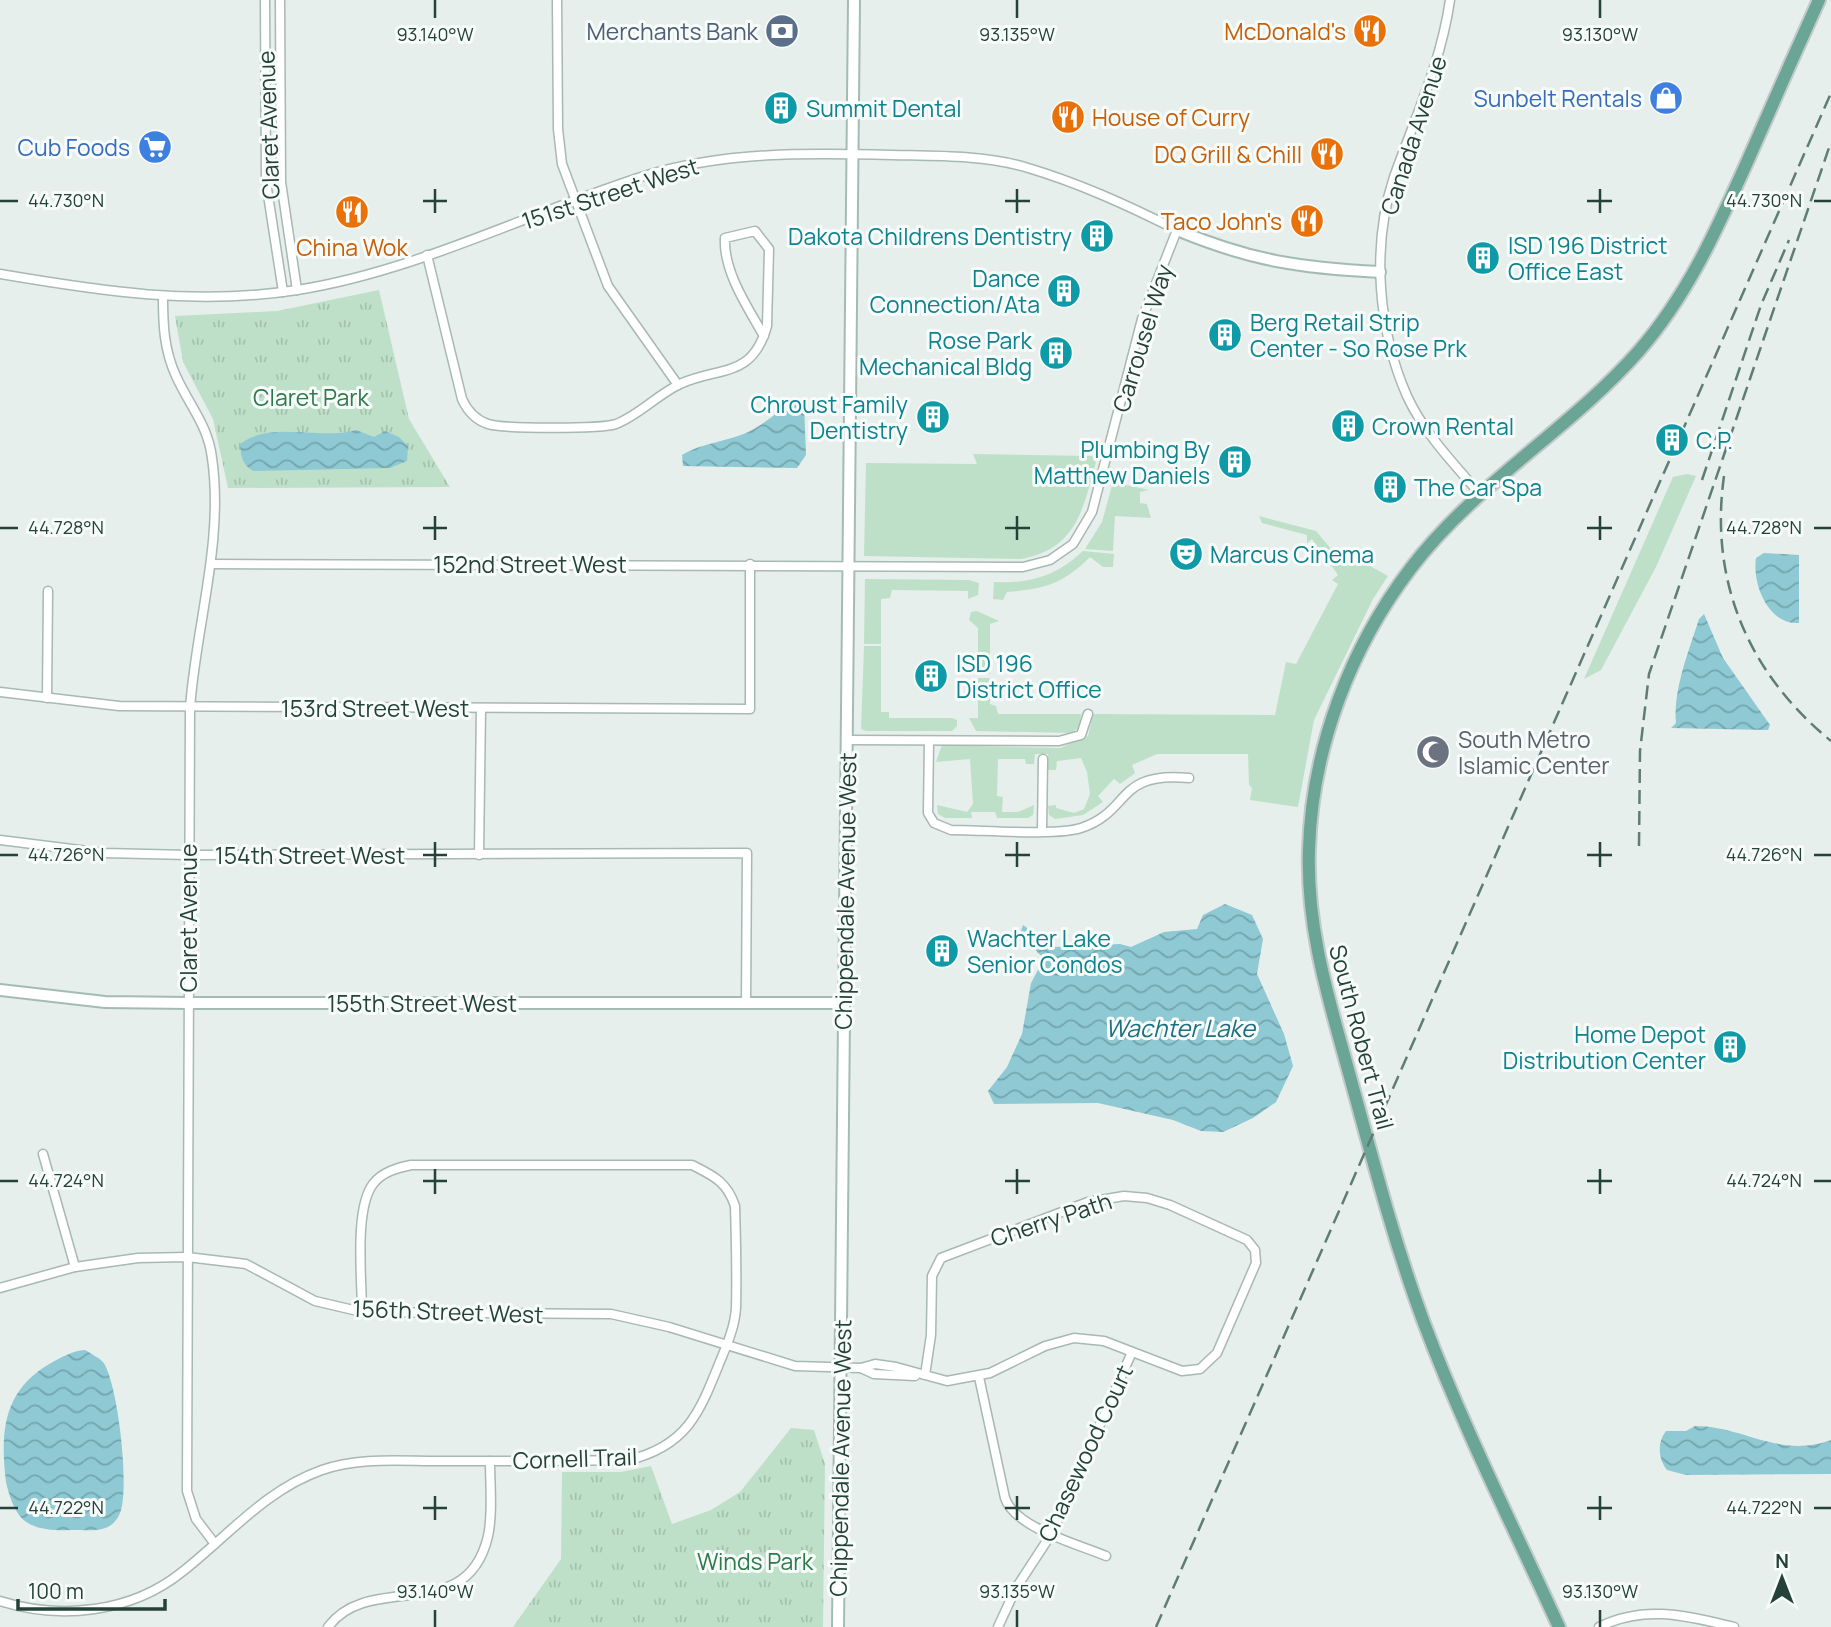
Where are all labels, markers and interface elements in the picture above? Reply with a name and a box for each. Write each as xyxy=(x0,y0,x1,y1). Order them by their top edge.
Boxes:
bank icon: Merchants Bank xyxy=(763,12,801,50)
restaurant icon: McDonald's xyxy=(1351,12,1389,50)
place label: Merchants Bank xyxy=(587,15,759,47)
place label: McDonald's xyxy=(1224,15,1346,47)
text: 93.140°W xyxy=(396,22,474,46)
text: 93.135°W xyxy=(979,22,1055,46)
text: 93.130°W xyxy=(1562,22,1638,46)
street label: Claret Avenue xyxy=(249,50,287,200)
street label: Canada Avenue xyxy=(1372,51,1454,219)
shop icon: Sunbelt Rentals xyxy=(1647,79,1685,117)
place label: Sunbelt Rentals xyxy=(1474,82,1642,114)
building icon: Summit Dental xyxy=(762,89,800,127)
place label: Summit Dental xyxy=(806,92,962,124)
restaurant icon: House of Curry xyxy=(1049,98,1087,136)
place label: House of Curry xyxy=(1092,101,1250,133)
supermarket icon: Cub Foods xyxy=(136,128,174,166)
place label: Cub Foods xyxy=(18,131,130,163)
restaurant icon: DQ Grill & Chill xyxy=(1308,135,1346,173)
place label: DQ Grill & Chill xyxy=(1154,138,1302,170)
street label: 151st Street West xyxy=(517,149,703,237)
text: 44.730°N xyxy=(28,188,104,212)
text: 44.730°N xyxy=(1726,188,1802,212)
restaurant icon: China Wok xyxy=(333,193,371,231)
restaurant icon: Taco John's xyxy=(1288,202,1326,240)
place label: Taco John's xyxy=(1161,205,1282,237)
building icon: Dakota Childrens Dentistry xyxy=(1078,217,1116,255)
place label: Dakota Childrens Dentistry xyxy=(788,220,1072,252)
place label: ISD 196 District Office East xyxy=(1508,229,1667,287)
place label: China Wok xyxy=(296,231,408,263)
building icon: ISD 196 District Office East xyxy=(1464,239,1502,277)
street label: Carrousel Way xyxy=(1104,260,1180,416)
place label: Dance Connection/Ata xyxy=(870,262,1040,320)
building icon: Dance Connection/Ata xyxy=(1045,272,1083,310)
place label: Berg Retail Strip Center - So Rose Prk xyxy=(1250,306,1467,364)
building icon: Berg Retail Strip Center - So Rose Prk xyxy=(1206,316,1244,354)
place label: Rose Park Mechanical Bldg xyxy=(859,324,1033,382)
building icon: Rose Park Mechanical Bldg xyxy=(1037,334,1075,372)
park label: Claret Park xyxy=(253,381,369,413)
place label: Chroust Family Dentistry xyxy=(750,388,908,446)
building icon: Chroust Family Dentistry xyxy=(914,398,952,436)
building icon: Crown Rental xyxy=(1329,407,1367,445)
place label: Crown Rental xyxy=(1372,410,1514,442)
building icon: C.P. xyxy=(1653,421,1691,459)
place label: C.P. xyxy=(1696,424,1733,456)
place label: Plumbing By Matthew Daniels xyxy=(1034,433,1210,491)
building icon: Plumbing By Matthew Daniels xyxy=(1216,443,1254,481)
building icon: The Car Spa xyxy=(1371,468,1409,506)
place label: The Car Spa xyxy=(1414,471,1542,503)
text: 44.728°N xyxy=(28,515,104,539)
text: 44.728°N xyxy=(1726,515,1802,539)
theatre icon: Marcus Cinema xyxy=(1167,535,1205,573)
place label: Marcus Cinema xyxy=(1210,538,1374,570)
street label: 152nd Street West xyxy=(433,548,627,580)
place label: ISD 196 District Office xyxy=(956,647,1102,705)
building icon: ISD 196 District Office xyxy=(912,657,950,695)
street label: 153rd Street West xyxy=(281,692,469,724)
place label: South Metro Islamic Center xyxy=(1458,723,1610,781)
mosque icon: South Metro Islamic Center xyxy=(1414,733,1452,771)
street label: Chippendale Avenue West xyxy=(827,752,863,1030)
street label: 154th Street West xyxy=(215,839,405,871)
text: 44.726°N xyxy=(28,842,104,866)
text: 44.726°N xyxy=(1726,842,1802,866)
street label: Claret Avenue xyxy=(172,844,204,992)
place label: Wachter Lake Senior Condos xyxy=(967,922,1123,980)
building icon: Wachter Lake Senior Condos xyxy=(923,932,961,970)
street label: South Robert Trail xyxy=(1322,941,1402,1133)
street label: 155th Street West xyxy=(327,987,517,1019)
water label: Wachter Lake xyxy=(1105,1011,1257,1044)
place label: Home Depot Distribution Center xyxy=(1503,1018,1706,1076)
building icon: Home Depot Distribution Center xyxy=(1711,1028,1749,1066)
text: 44.724°N xyxy=(28,1168,104,1192)
text: 44.724°N xyxy=(1726,1168,1802,1192)
street label: Cherry Path xyxy=(986,1184,1116,1254)
street label: 156th Street West xyxy=(352,1292,544,1330)
street label: Chippendale Avenue West xyxy=(822,1319,858,1597)
street label: Chasewood Court xyxy=(1030,1359,1140,1547)
street label: Cornell Trail xyxy=(512,1440,638,1476)
text: 44.722°N xyxy=(28,1495,104,1519)
text: 44.722°N xyxy=(1726,1495,1802,1519)
north arrow xyxy=(1747,1543,1817,1613)
park label: Winds Park xyxy=(697,1545,814,1577)
text: N xyxy=(1775,1548,1789,1574)
scale bar xyxy=(18,1568,164,1612)
text: 100 m xyxy=(28,1577,84,1605)
text: 93.140°W xyxy=(396,1579,474,1603)
text: 93.135°W xyxy=(979,1579,1055,1603)
text: 93.130°W xyxy=(1562,1579,1638,1603)

